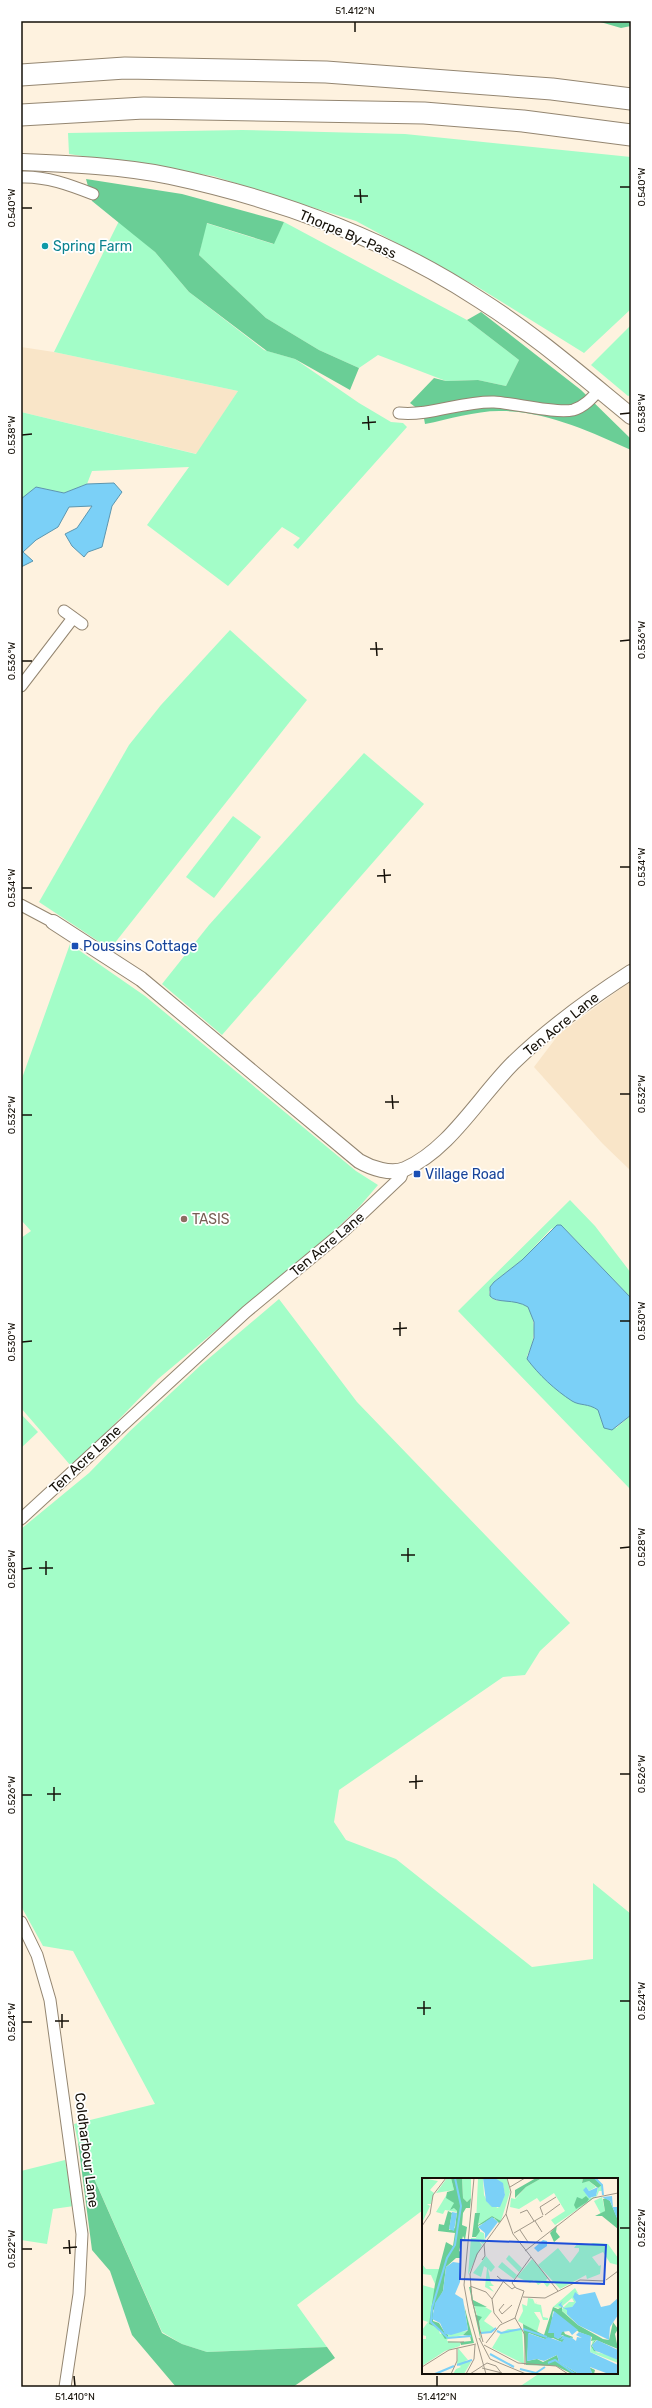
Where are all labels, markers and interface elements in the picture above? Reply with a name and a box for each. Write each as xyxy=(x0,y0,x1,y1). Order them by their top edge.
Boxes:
text: 51.412°N xyxy=(335,5,375,17)
text: 0.540°W xyxy=(636,167,648,207)
text: 0.540°W xyxy=(6,188,18,228)
street label: Thorpe By-Pass xyxy=(297,206,399,263)
place label: Spring Farm xyxy=(53,238,132,255)
marker: Spring Farm xyxy=(40,241,50,251)
text: 0.538°W xyxy=(636,394,648,432)
text: 0.538°W xyxy=(6,416,18,454)
text: 0.536°W xyxy=(636,621,648,659)
text: 0.536°W xyxy=(6,642,18,680)
text: 0.534°W xyxy=(636,848,648,886)
text: 0.534°W xyxy=(6,869,18,907)
place label: Poussins Cottage xyxy=(83,938,197,955)
marker: Poussins Cottage xyxy=(70,941,80,951)
street label: Ten Acre Lane xyxy=(520,989,602,1060)
text: 0.532°W xyxy=(636,1075,648,1113)
text: 0.532°W xyxy=(6,1096,18,1134)
place label: Village Road xyxy=(425,1166,505,1183)
marker: Village Road xyxy=(412,1169,422,1179)
street label: Ten Acre Lane xyxy=(287,1208,368,1280)
place label: TASIS xyxy=(192,1211,230,1228)
marker: TASIS xyxy=(179,1214,189,1224)
text: 0.530°W xyxy=(636,1302,648,1340)
text: 0.530°W xyxy=(6,1323,18,1361)
street label: Ten Acre Lane xyxy=(46,1422,125,1497)
text: 0.528°W xyxy=(636,1528,648,1566)
text: 0.528°W xyxy=(6,1550,18,1588)
text: 0.526°W xyxy=(636,1755,648,1793)
text: 0.526°W xyxy=(6,1776,18,1814)
text: 0.524°W xyxy=(636,1982,648,2020)
text: 0.524°W xyxy=(6,2003,18,2041)
street label: Coldharbour Lane xyxy=(71,2092,102,2209)
inset map xyxy=(422,2178,618,2374)
text: 0.522°W xyxy=(636,2209,648,2247)
text: 0.522°W xyxy=(6,2230,18,2268)
text: 51.410°N xyxy=(55,2391,95,2403)
text: 51.412°N xyxy=(417,2391,457,2403)

